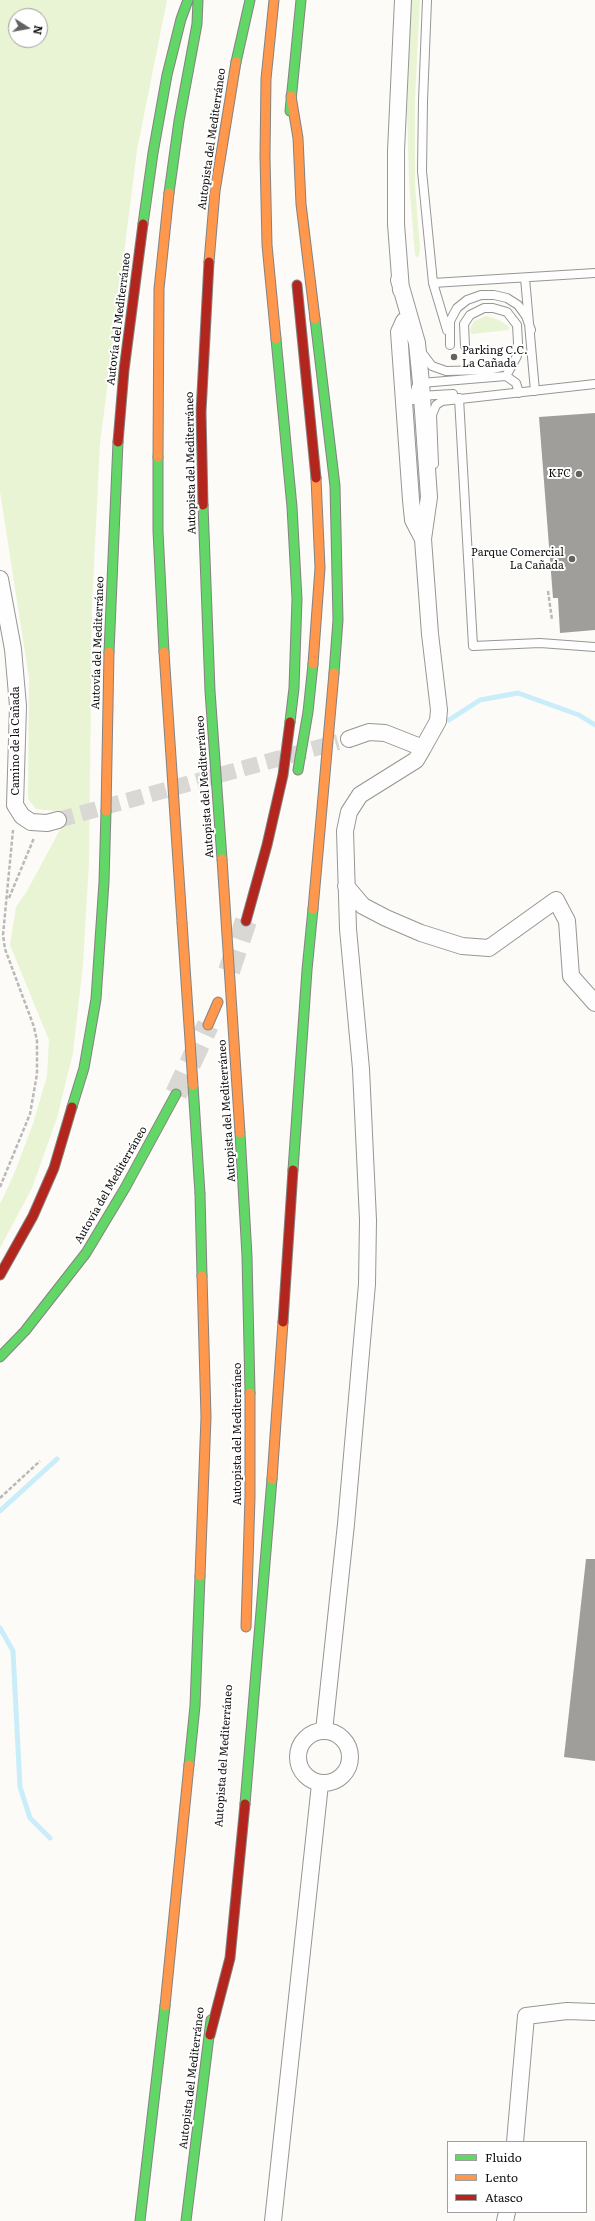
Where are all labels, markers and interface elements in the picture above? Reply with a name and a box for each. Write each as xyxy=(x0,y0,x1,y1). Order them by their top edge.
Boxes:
north arrow xyxy=(8,8,48,48)
text: N xyxy=(30,24,48,36)
street label: Autopista del Mediterráneo xyxy=(196,67,228,211)
street label: Autovía del Mediterráneo xyxy=(104,252,134,386)
place label: Parking C.C. La Cañada xyxy=(462,344,528,370)
marker: Parking C.C. La Cañada xyxy=(449,352,459,362)
street label: Autopista del Mediterráneo xyxy=(183,391,199,535)
place label: KFC xyxy=(548,467,571,481)
marker: KFC xyxy=(574,469,584,479)
place label: Parque Comercial La Cañada xyxy=(471,546,564,572)
marker: Parque Comercial La Cañada xyxy=(567,554,577,564)
street label: Autovía del Mediterráneo xyxy=(89,576,107,710)
street label: Camino de la Cañada xyxy=(9,686,23,796)
street label: Autopista del Mediterráneo xyxy=(193,715,217,859)
street label: Autopista del Mediterráneo xyxy=(215,1039,239,1183)
street label: Autovía del Mediterráneo xyxy=(72,1124,150,1246)
street label: Autopista del Mediterráneo xyxy=(231,1362,245,1506)
street label: Autopista del Mediterráneo xyxy=(212,1684,236,1828)
street label: Autopista del Mediterráneo xyxy=(177,2006,207,2150)
legend xyxy=(447,2141,587,2213)
text: Fluido xyxy=(485,2148,522,2166)
text: Lento xyxy=(485,2168,518,2186)
text: Atasco xyxy=(485,2188,523,2206)

